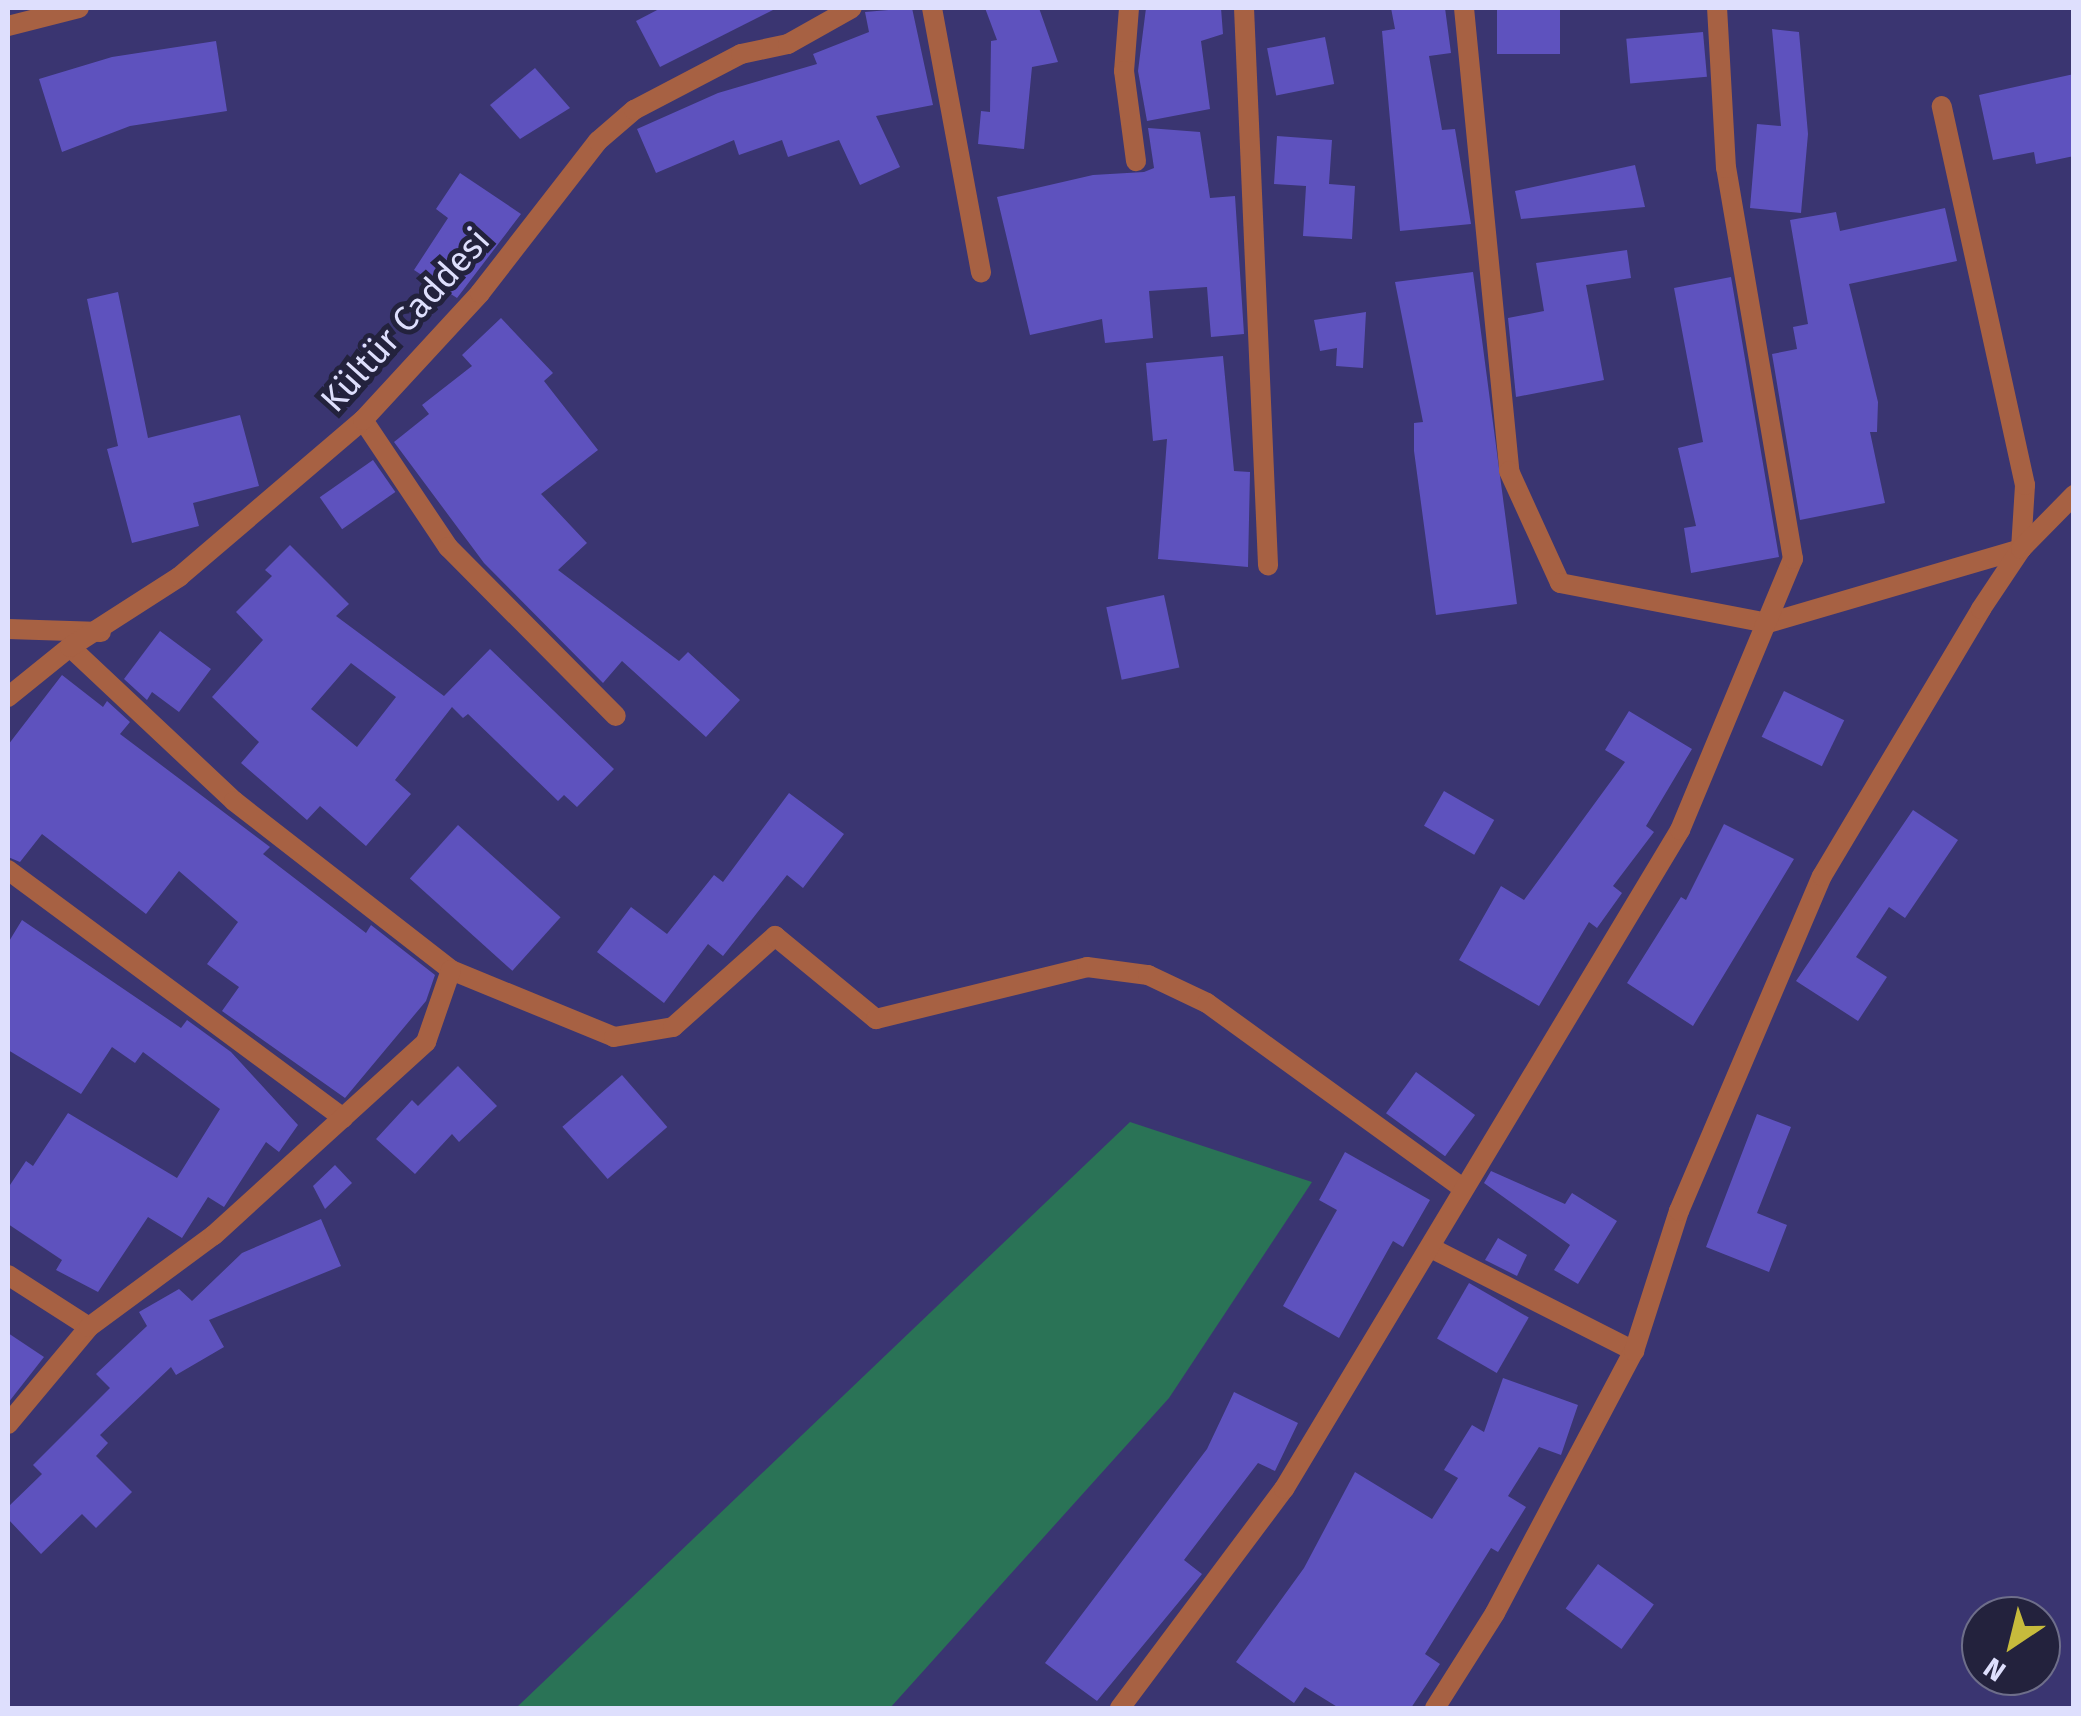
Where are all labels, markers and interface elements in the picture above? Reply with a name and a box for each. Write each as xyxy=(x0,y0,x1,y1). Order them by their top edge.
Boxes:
street label: Kültür Caddesi xyxy=(312,220,498,420)
north arrow xyxy=(1961,1596,2061,1696)
text: N xyxy=(1978,1651,2012,1688)

